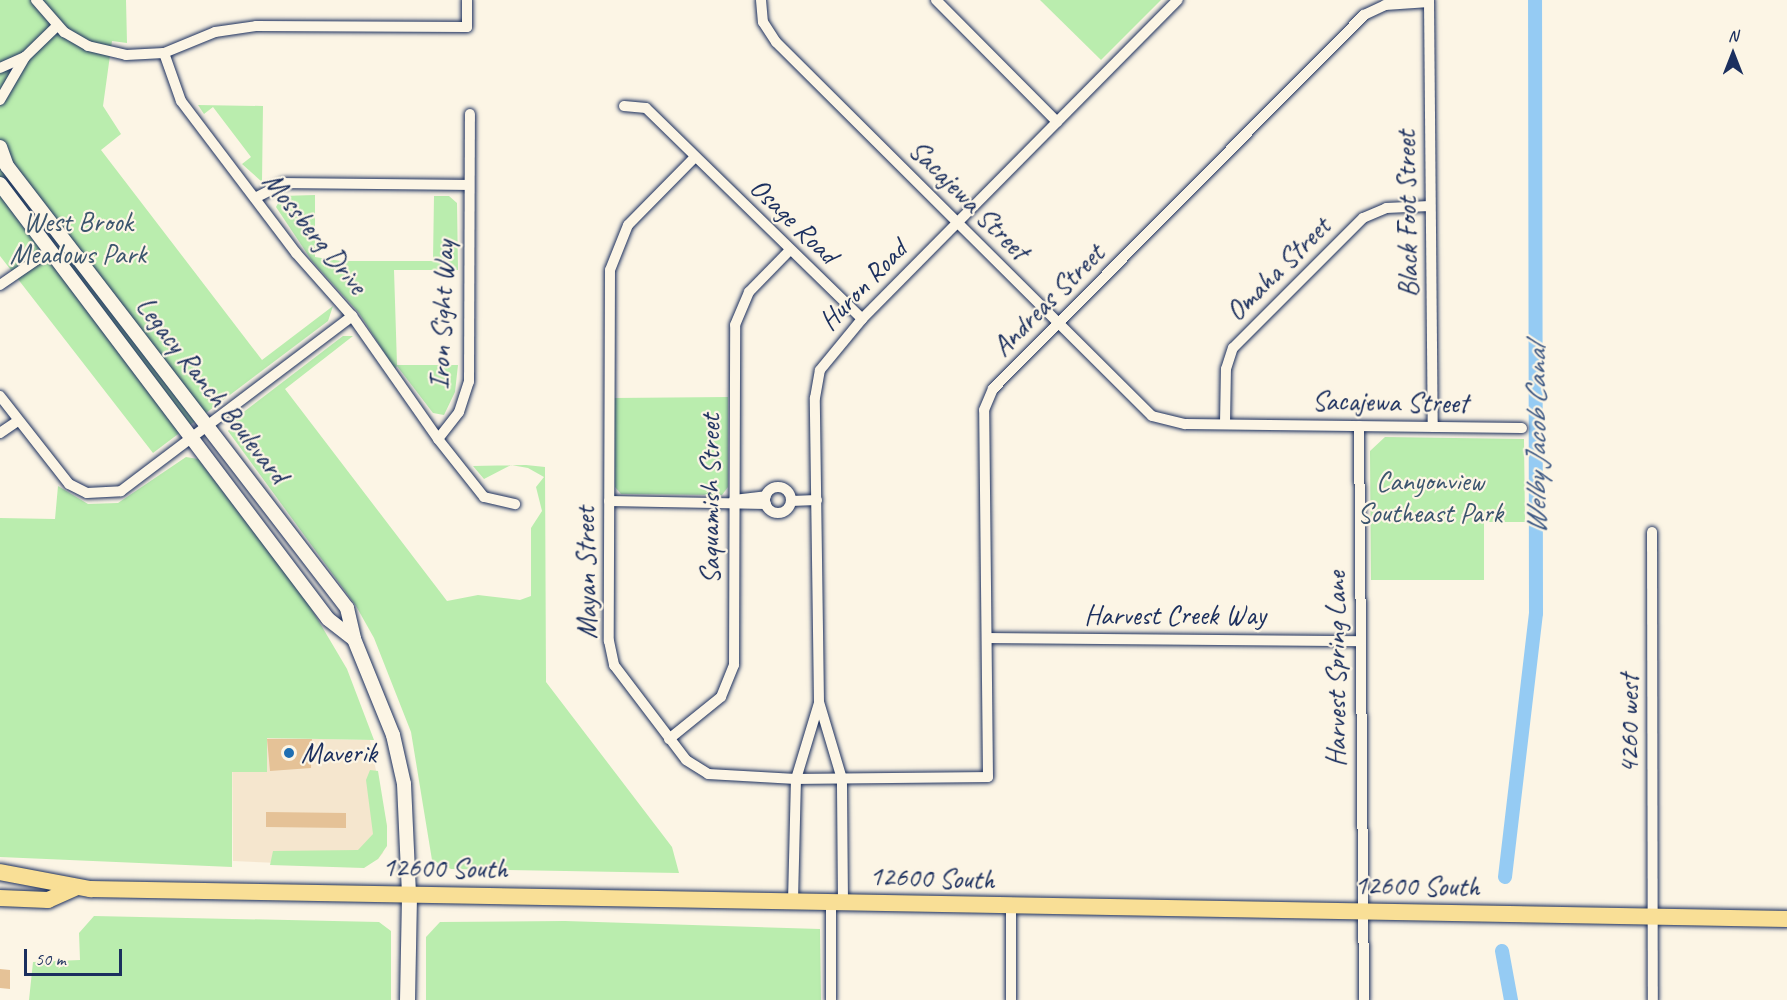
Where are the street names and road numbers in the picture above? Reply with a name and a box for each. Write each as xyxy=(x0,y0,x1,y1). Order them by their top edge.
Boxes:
street label: Black Foot Street xyxy=(1389,130,1425,298)
street label: Sacajewa Street xyxy=(902,133,1036,267)
street label: Mossberg Drive xyxy=(256,165,374,301)
street label: Osage Road xyxy=(743,171,845,271)
street label: Omaha Street xyxy=(1219,210,1337,328)
street label: Huron Road xyxy=(812,233,914,337)
street label: Andreas Street xyxy=(985,237,1111,363)
street label: Iron Sight Way xyxy=(423,240,461,390)
street label: Legacy Ranch Boulevard xyxy=(128,290,296,490)
street label: Sacajewa Street xyxy=(1312,384,1468,420)
street label: Saquamish Street xyxy=(693,414,727,584)
street label: Mayan Street xyxy=(568,506,604,640)
street label: Harvest Spring Lane xyxy=(1319,571,1353,767)
street label: Harvest Creek Way xyxy=(1084,598,1266,632)
street label: 4260 west xyxy=(1612,674,1646,774)
street label: 12600 South xyxy=(382,850,508,886)
street label: 12600 South xyxy=(869,859,995,897)
street label: 12600 South xyxy=(1354,868,1480,904)

